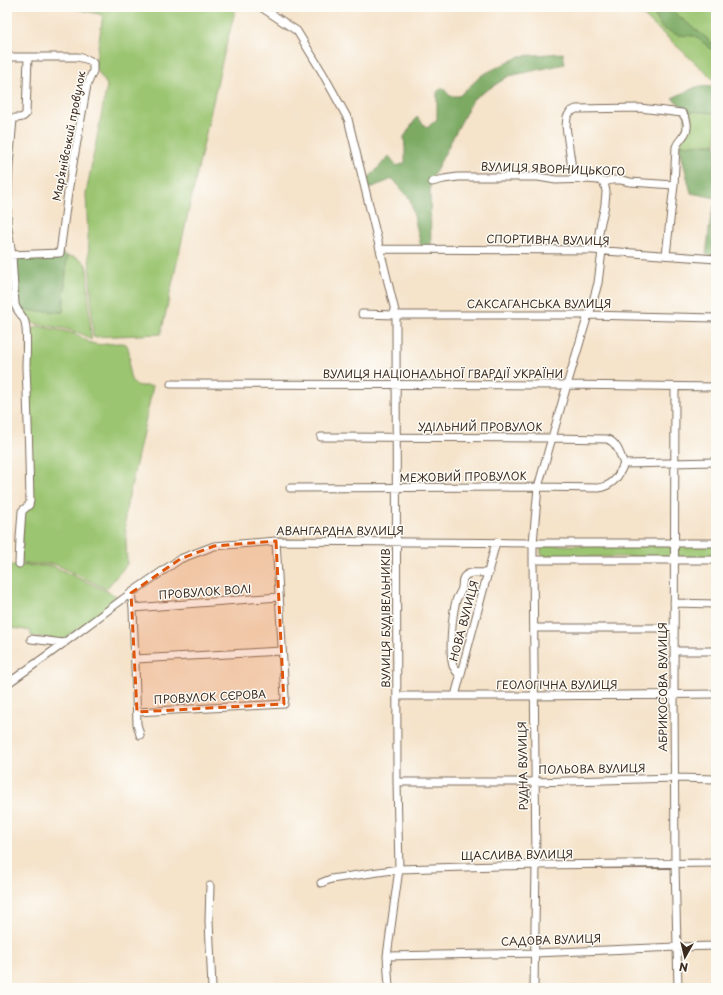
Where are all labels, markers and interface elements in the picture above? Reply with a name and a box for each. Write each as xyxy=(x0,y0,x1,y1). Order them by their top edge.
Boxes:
street label: Марʼянівський провулок xyxy=(48,69,90,202)
street label: ВУЛИЦЯ ЯВОРНИЦЬКОГО xyxy=(481,157,625,180)
street label: СПОРТИВНА ВУЛИЦЯ xyxy=(486,230,610,249)
street label: САКСАГАНСЬКА ВУЛИЦЯ xyxy=(467,295,611,312)
street label: ВУЛИЦЯ НАЦІОНАЛЬНОЇ ГВАРДІЇ УКРАЇНИ xyxy=(323,365,563,382)
street label: УДІЛЬНИЙ ПРОВУЛОК xyxy=(418,418,542,435)
street label: МЕЖОВИЙ ПРОВУЛОК xyxy=(399,467,527,486)
street label: АВАНГАРДНА ВУЛИЦЯ xyxy=(276,522,404,539)
street label: ВУЛИЦЯ БУДІВЕЛЬНИКІВ xyxy=(377,548,394,688)
street label: НОВА ВУЛИЦЯ xyxy=(445,578,483,663)
street label: ПРОВУЛОК ВОЛІ xyxy=(158,580,252,603)
street label: АБРИКОСОВА ВУЛИЦЯ xyxy=(654,622,671,752)
street label: ГЕОЛОГІЧНА ВУЛИЦЯ xyxy=(496,676,618,693)
street label: ПРОВУЛОК СЄРОВА xyxy=(153,685,267,708)
street label: РУДНА ВУЛИЦЯ xyxy=(513,721,532,811)
street label: ПОЛЬОВА ВУЛИЦЯ xyxy=(538,759,646,778)
street label: ЩАСЛИВА ВУЛИЦЯ xyxy=(461,845,573,864)
street label: САДОВА ВУЛИЦЯ xyxy=(501,929,601,950)
north arrow xyxy=(665,937,705,977)
text: N xyxy=(678,958,689,976)

